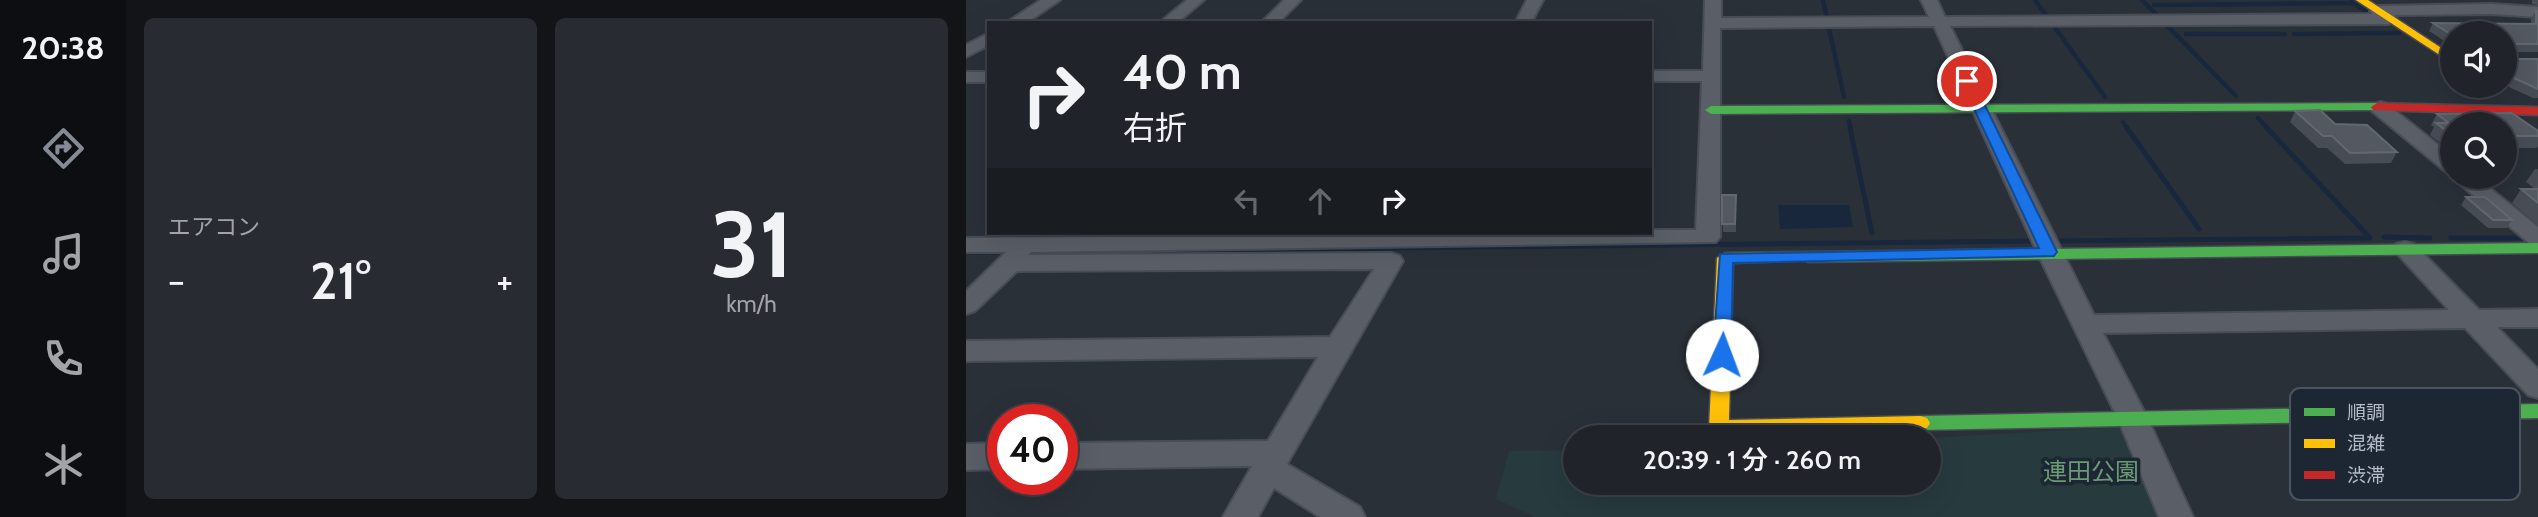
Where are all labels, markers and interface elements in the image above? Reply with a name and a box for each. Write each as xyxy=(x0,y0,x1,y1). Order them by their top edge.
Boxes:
map controls xyxy=(2440,21,2517,189)
button: sound xyxy=(2440,21,2517,98)
text: 20:38 xyxy=(21,28,105,67)
text: 40 m xyxy=(1123,42,1242,101)
icon: right xyxy=(1008,49,1099,140)
pin xyxy=(1937,51,1997,111)
icon: arrive xyxy=(1948,62,1986,100)
text: 右折 xyxy=(1123,108,1187,147)
button: search xyxy=(2440,112,2517,189)
icon: directions xyxy=(39,124,88,173)
icon: left xyxy=(1228,182,1266,220)
icon: ahead xyxy=(1301,182,1339,220)
icon: right xyxy=(1374,182,1412,220)
text: 31 xyxy=(710,189,793,300)
text: エアコン xyxy=(168,213,260,241)
icon: music xyxy=(39,229,88,278)
text: 21° xyxy=(310,249,371,312)
text: − xyxy=(168,257,185,304)
text: + xyxy=(496,257,513,304)
text: km/h xyxy=(726,290,777,318)
position arrow xyxy=(1685,318,1759,392)
icon: phone xyxy=(39,334,88,383)
legend xyxy=(2290,388,2520,500)
text: 順調 xyxy=(2347,401,2385,424)
speed limit sign: 40 xyxy=(987,404,1078,495)
text: 混雑 xyxy=(2347,432,2385,455)
icon: climate xyxy=(39,440,88,489)
text: 20:39 · 1 分 · 260 m xyxy=(1643,444,1861,476)
park label: 連田公園 xyxy=(2043,457,2139,486)
text: 渋滞 xyxy=(2347,464,2385,487)

